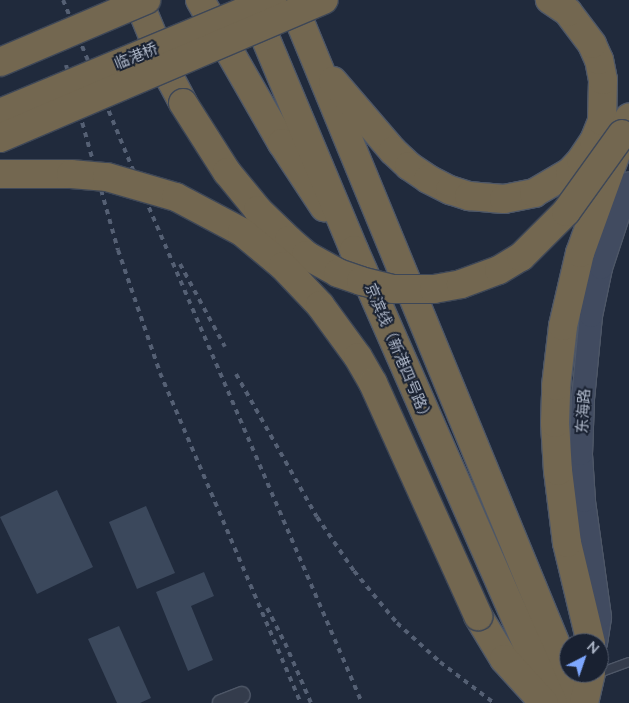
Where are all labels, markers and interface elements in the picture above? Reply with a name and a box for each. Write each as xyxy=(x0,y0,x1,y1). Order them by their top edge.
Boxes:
street label: 临港桥 xyxy=(112,39,160,73)
street label: 京滨线（新港四号路） xyxy=(361,280,437,426)
street label: 东海路 xyxy=(573,388,593,434)
north arrow xyxy=(559,633,609,683)
text: N xyxy=(583,637,603,658)

